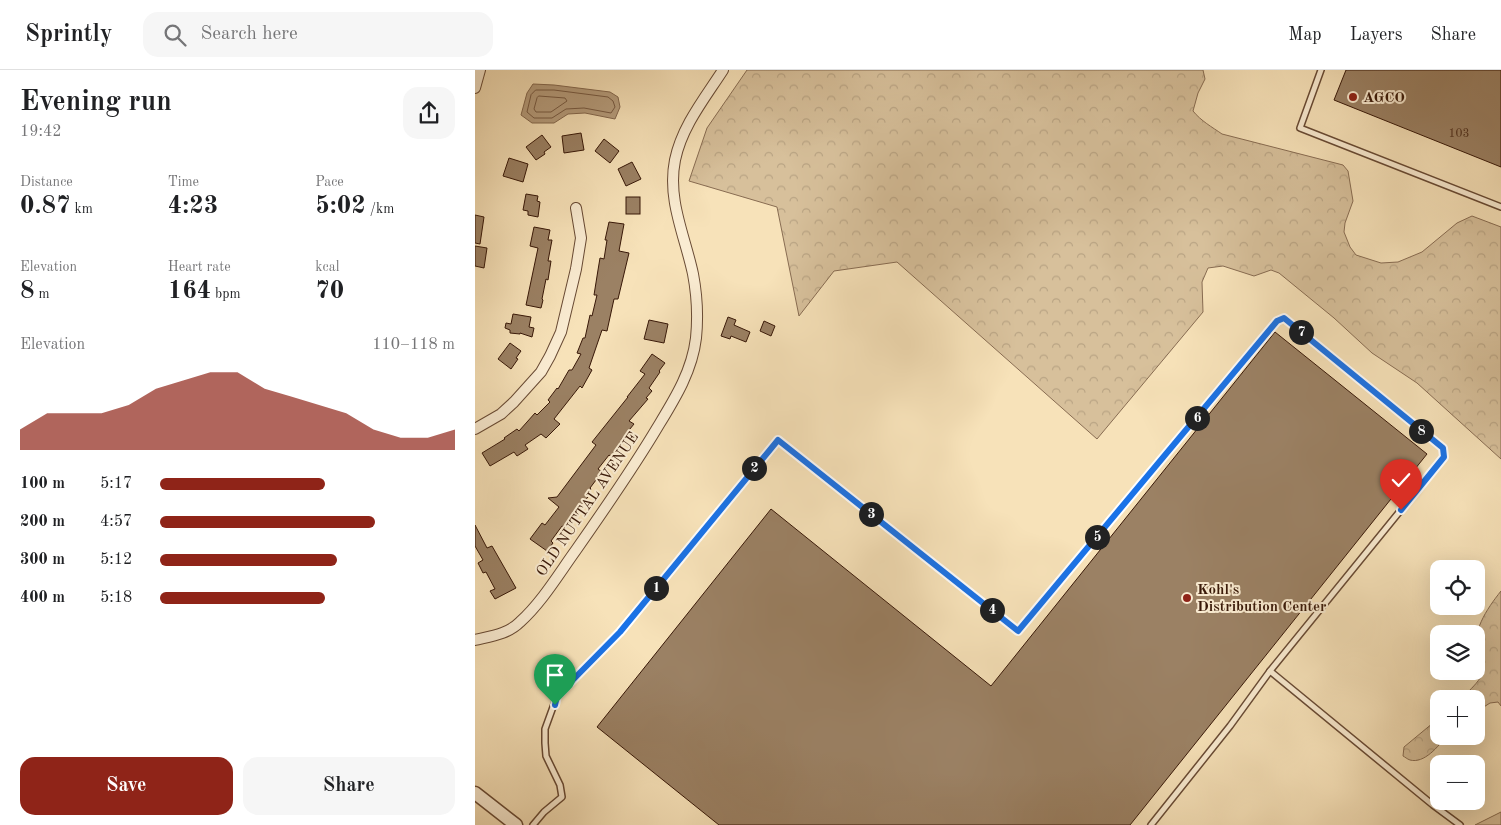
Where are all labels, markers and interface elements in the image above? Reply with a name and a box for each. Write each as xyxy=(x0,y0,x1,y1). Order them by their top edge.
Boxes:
search box xyxy=(143,12,493,57)
icon: search xyxy=(161,21,189,49)
text: Sprintly xyxy=(25,23,113,47)
text: Search here xyxy=(201,25,298,44)
text: Map xyxy=(1288,26,1322,44)
text: Layers xyxy=(1350,26,1402,44)
text: Share xyxy=(1430,26,1476,44)
button: share xyxy=(403,87,455,139)
text: Evening run xyxy=(20,89,172,117)
marker: AGCO xyxy=(1347,91,1359,103)
place label: AGCO xyxy=(1363,91,1405,106)
text: 19:42 xyxy=(20,124,62,140)
house number: 103 xyxy=(1449,128,1469,140)
text: Distance xyxy=(20,175,73,189)
text: Time xyxy=(168,175,199,189)
text: Pace xyxy=(315,175,344,189)
text: 0.87 xyxy=(20,194,71,219)
text: 4:23 xyxy=(168,194,218,219)
text: 5:02 xyxy=(315,194,366,219)
text: km xyxy=(71,202,93,216)
text: /km xyxy=(366,202,394,216)
text: Elevation xyxy=(20,260,77,274)
text: Heart rate xyxy=(168,260,231,274)
text: kcal xyxy=(315,260,339,274)
text: 8 xyxy=(20,279,35,304)
text: 164 xyxy=(168,279,211,304)
text: 70 xyxy=(315,279,344,304)
text: m xyxy=(35,287,50,301)
text: bpm xyxy=(211,287,241,301)
pin: 7 xyxy=(1289,320,1313,344)
text: 7 xyxy=(1297,325,1306,339)
text: Elevation xyxy=(20,337,85,353)
text: 110–118 m xyxy=(372,337,455,353)
pin: 6 xyxy=(1185,406,1209,430)
text: 6 xyxy=(1193,411,1202,425)
pin: 8 xyxy=(1409,418,1433,444)
text: 8 xyxy=(1417,424,1426,438)
street label: OLD NUTTAL AVENUE xyxy=(534,430,642,580)
pin: 2 xyxy=(741,456,767,480)
pin xyxy=(1380,459,1422,510)
text: 2 xyxy=(750,461,759,475)
icon: check xyxy=(1387,466,1415,494)
text: 100 m xyxy=(20,476,65,492)
text: 5:17 xyxy=(100,476,132,492)
pin: 3 xyxy=(859,502,883,526)
text: 3 xyxy=(867,507,876,521)
text: 200 m xyxy=(20,514,65,530)
text: 4:57 xyxy=(100,514,132,530)
pin: 5 xyxy=(1085,524,1109,550)
text: 5 xyxy=(1093,530,1102,544)
text: 300 m xyxy=(20,552,65,568)
text: 5:12 xyxy=(100,552,132,568)
map controls xyxy=(1430,560,1485,810)
button: locate xyxy=(1430,560,1485,615)
pin: 1 xyxy=(643,576,669,600)
text: 1 xyxy=(652,581,661,595)
place label: Kohl's Distribution Center xyxy=(1197,583,1327,615)
text: 400 m xyxy=(20,590,65,606)
text: 5:18 xyxy=(100,590,132,606)
marker: Kohl's Distribution Center xyxy=(1181,592,1193,604)
pin: 4 xyxy=(979,598,1005,622)
text: 4 xyxy=(988,603,997,617)
button: layers xyxy=(1430,625,1485,680)
pin xyxy=(534,654,576,705)
icon: arrive xyxy=(541,661,569,689)
button: + xyxy=(1430,690,1485,745)
button: − xyxy=(1430,755,1485,810)
button: Save xyxy=(20,757,233,815)
button: Share xyxy=(243,757,455,815)

